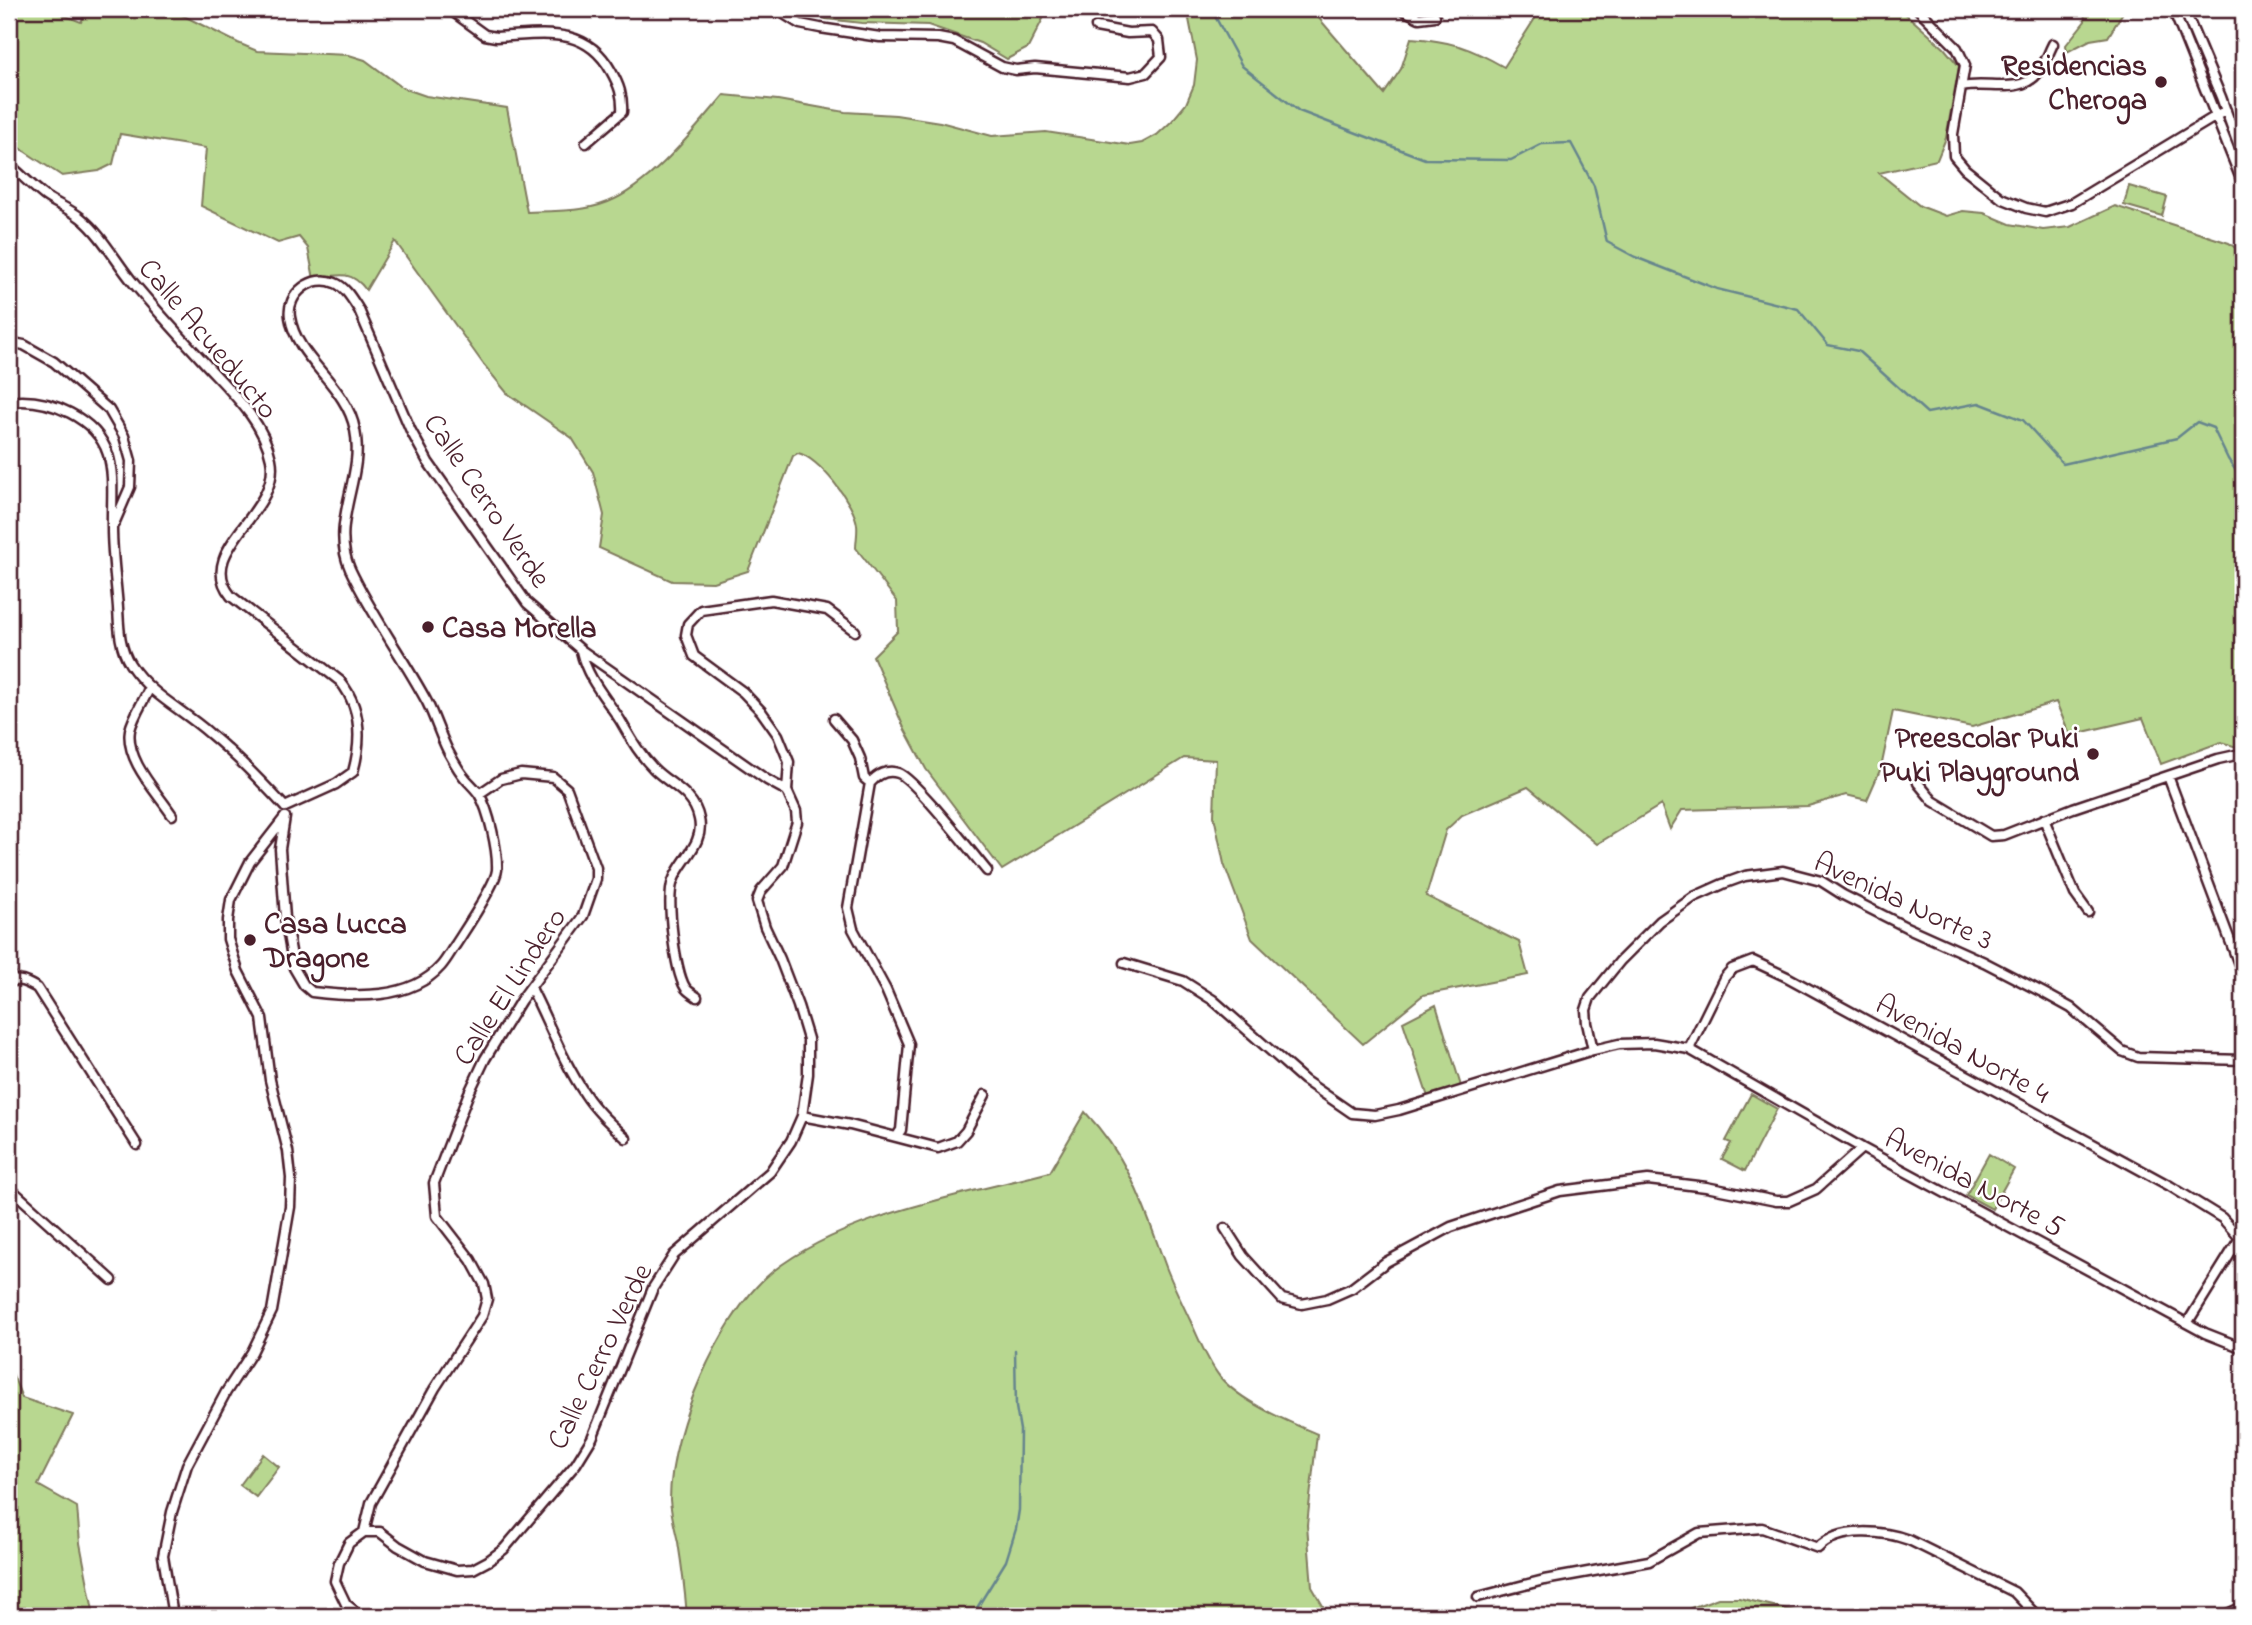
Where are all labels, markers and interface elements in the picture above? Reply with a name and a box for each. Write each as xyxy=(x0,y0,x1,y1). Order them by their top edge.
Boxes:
place label: Residencias Cheroga xyxy=(2001,46,2147,125)
marker: Residencias Cheroga xyxy=(2153,74,2169,90)
street label: Calle Acueducto xyxy=(126,250,287,430)
street label: Calle Cerro Verde xyxy=(411,405,561,598)
place label: Casa Morella xyxy=(442,608,596,652)
marker: Casa Morella xyxy=(420,619,436,635)
place label: Preescolar Puki Puki Playground xyxy=(1880,718,2079,797)
marker: Preescolar Puki Puki Playground xyxy=(2085,746,2101,762)
street label: Avenida Norte 3 xyxy=(1806,842,2000,964)
street label: Calle El Lindero xyxy=(444,900,579,1075)
place label: Casa Lucca Dragone xyxy=(262,904,407,983)
marker: Casa Lucca Dragone xyxy=(242,932,258,948)
street label: Avenida Norte 4 xyxy=(1866,984,2057,1117)
street label: Avenida Norte 5 xyxy=(1876,1119,2072,1251)
street label: Calle Cerro Verde xyxy=(538,1256,666,1458)

